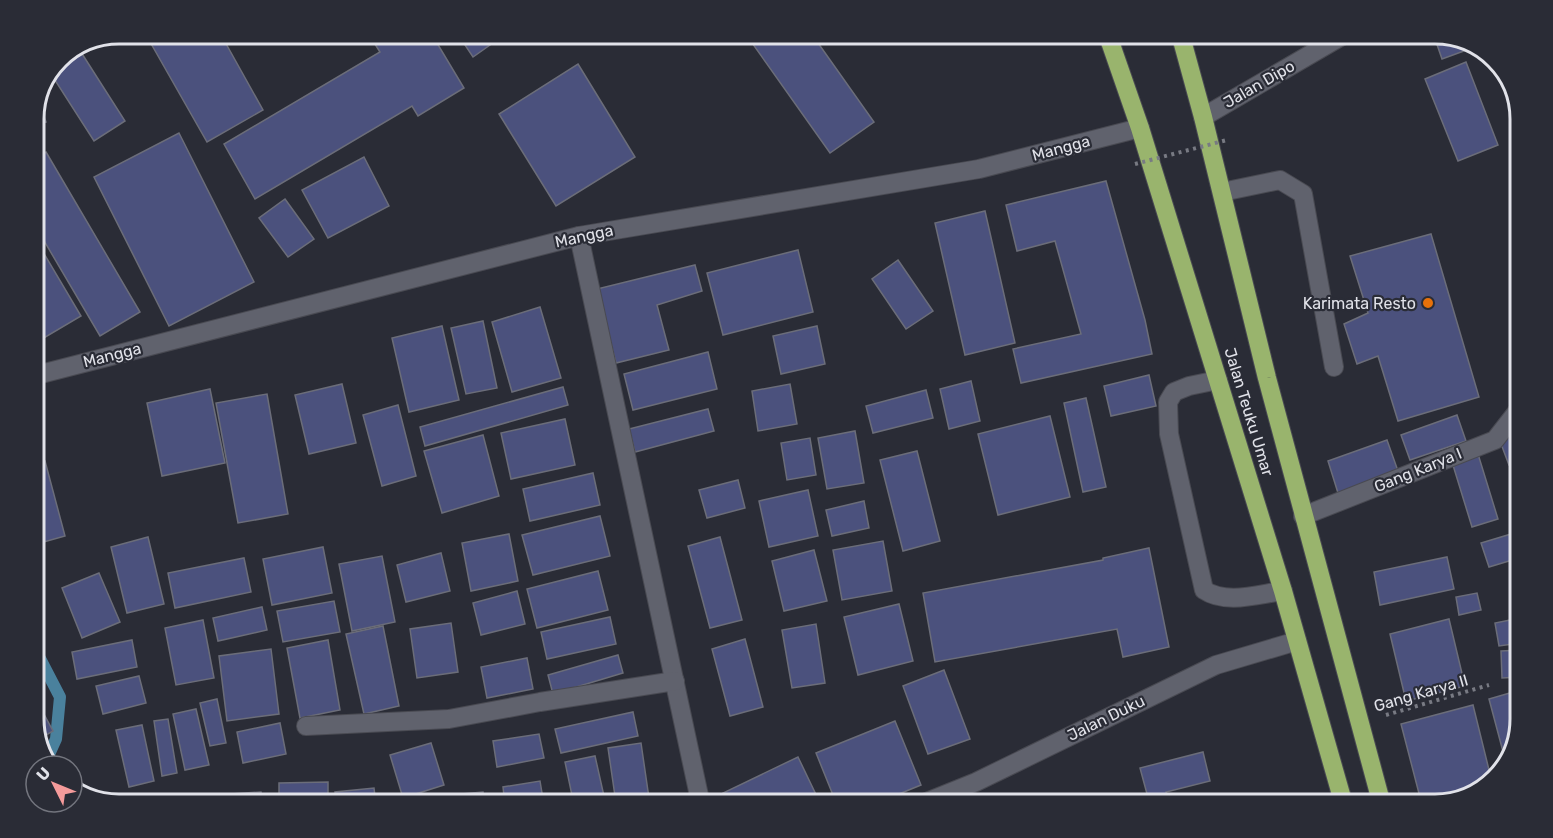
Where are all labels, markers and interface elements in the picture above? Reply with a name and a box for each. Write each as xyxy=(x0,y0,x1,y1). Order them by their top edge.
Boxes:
street label: Jalan Dipo xyxy=(1220,56,1298,112)
street label: Mangga xyxy=(1030,131,1092,165)
street label: Mangga xyxy=(553,221,615,251)
place label: Karimata Resto xyxy=(1303,294,1416,313)
marker: Karimata Resto xyxy=(1421,296,1435,310)
street label: Mangga xyxy=(81,339,143,371)
street label: Jalan Teuku Umar xyxy=(1220,345,1278,479)
street label: Gang Karya I xyxy=(1371,444,1465,496)
street label: Gang Karya II xyxy=(1372,670,1470,716)
street label: Jalan Duku xyxy=(1064,691,1148,745)
north arrow xyxy=(24,754,84,814)
text: U xyxy=(32,763,54,785)

